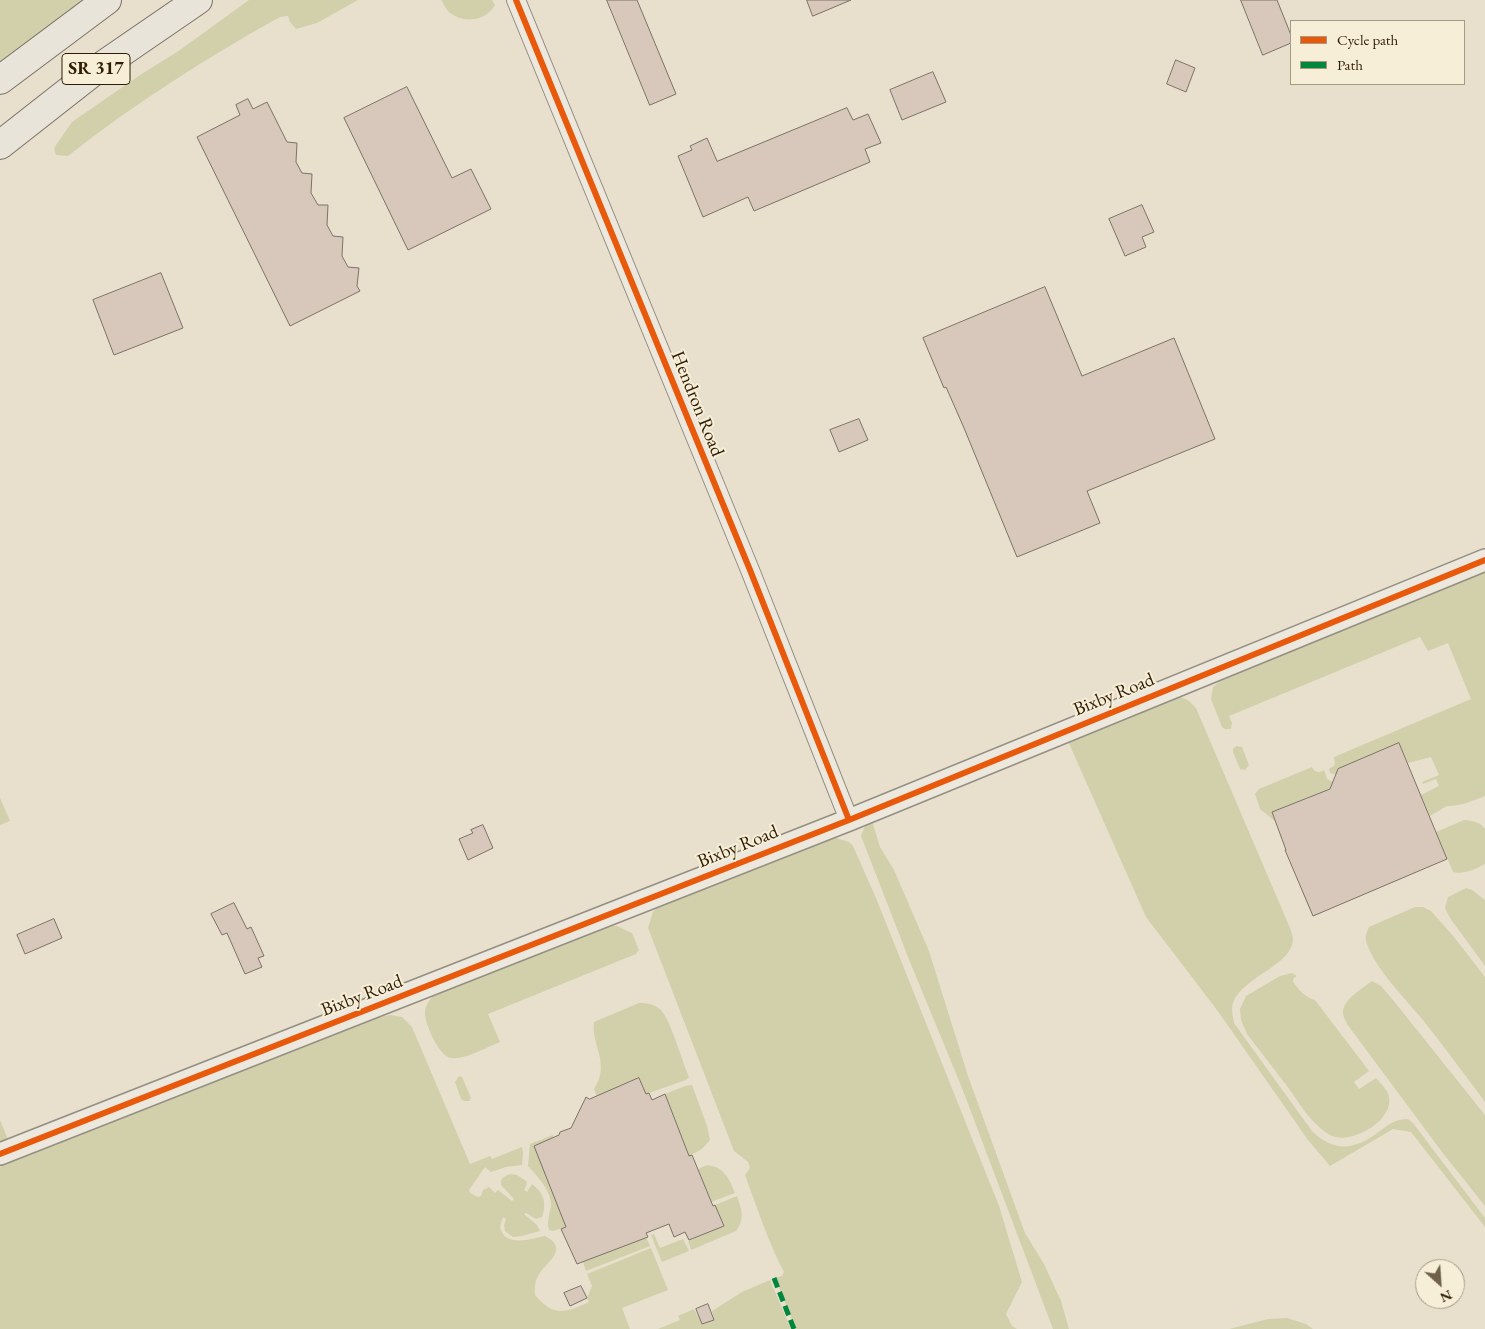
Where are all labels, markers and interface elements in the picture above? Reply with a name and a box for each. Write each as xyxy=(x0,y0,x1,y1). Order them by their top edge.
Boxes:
legend xyxy=(1290,20,1465,85)
text: Cycle path xyxy=(1337,30,1398,49)
road number: SR 317 xyxy=(62,54,130,85)
text: Path xyxy=(1337,55,1363,74)
street label: Hendron Road xyxy=(665,348,729,460)
street label: Bixby Road xyxy=(1070,668,1158,722)
street label: Bixby Road xyxy=(694,820,782,874)
street label: Bixby Road xyxy=(318,970,406,1022)
north arrow xyxy=(1415,1259,1465,1309)
text: N xyxy=(1437,1286,1455,1307)

